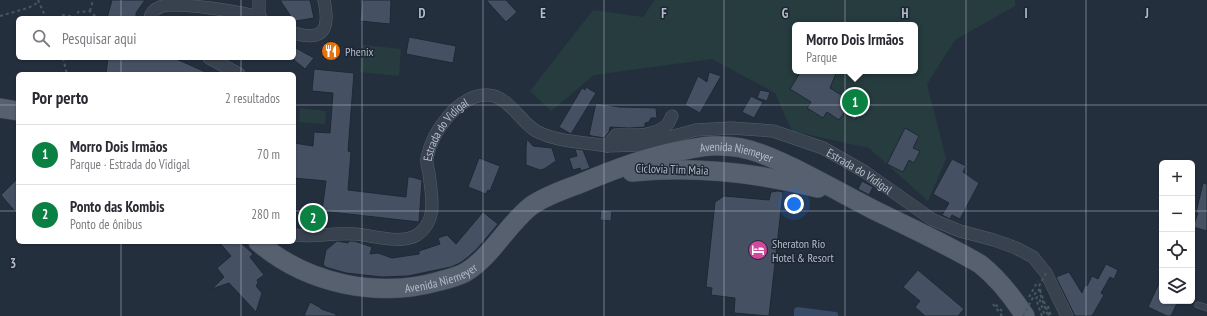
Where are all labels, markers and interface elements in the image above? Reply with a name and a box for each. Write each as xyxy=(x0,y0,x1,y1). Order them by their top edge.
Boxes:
text: D xyxy=(419,5,426,22)
text: E xyxy=(540,5,546,22)
text: F xyxy=(661,5,667,22)
text: G xyxy=(782,5,789,22)
text: H xyxy=(902,5,909,22)
text: I xyxy=(1024,5,1028,22)
text: J xyxy=(1144,5,1149,22)
search box xyxy=(16,16,296,60)
popup xyxy=(792,22,918,74)
icon: search xyxy=(30,27,52,49)
text: Pesquisar aqui xyxy=(62,29,136,48)
text: Morro Dois Irmãos xyxy=(806,30,904,49)
restaurant icon: Phenix xyxy=(320,40,342,62)
place label: Phenix xyxy=(345,44,374,59)
text: Parque xyxy=(806,49,837,66)
text: Por perto xyxy=(32,87,88,109)
pin: 1 xyxy=(842,87,868,117)
text: 2 resultados xyxy=(225,90,280,107)
street label: Estrada do Vidigal xyxy=(419,94,471,162)
text: Morro Dois Irmãos xyxy=(70,137,168,156)
street label: Avenida Niemeyer xyxy=(699,138,776,165)
street label: Estrada do Vidigal xyxy=(824,144,896,197)
text: 1 xyxy=(42,146,48,163)
text: 70 m xyxy=(257,146,280,163)
text: Parque · Estrada do Vidigal xyxy=(70,156,190,173)
street label: Ciclovia Tim Maia xyxy=(635,160,709,178)
map controls xyxy=(1159,160,1195,304)
button: + xyxy=(1159,160,1195,196)
your location xyxy=(784,194,804,214)
button: − xyxy=(1159,196,1195,232)
text: Ponto das Kombis xyxy=(70,197,165,216)
pin: 2 xyxy=(300,203,326,233)
text: 2 xyxy=(42,206,48,223)
text: 280 m xyxy=(251,206,280,223)
text: Ponto de ônibus xyxy=(70,216,142,233)
button: locate xyxy=(1159,232,1195,268)
place label: Sheraton Rio Hotel & Resort xyxy=(772,236,835,265)
hotel icon: Sheraton Rio Hotel & Resort xyxy=(747,239,769,261)
text: 3 xyxy=(10,255,16,272)
street label: Avenida Niemeyer xyxy=(404,259,480,295)
button: layers xyxy=(1159,268,1195,304)

